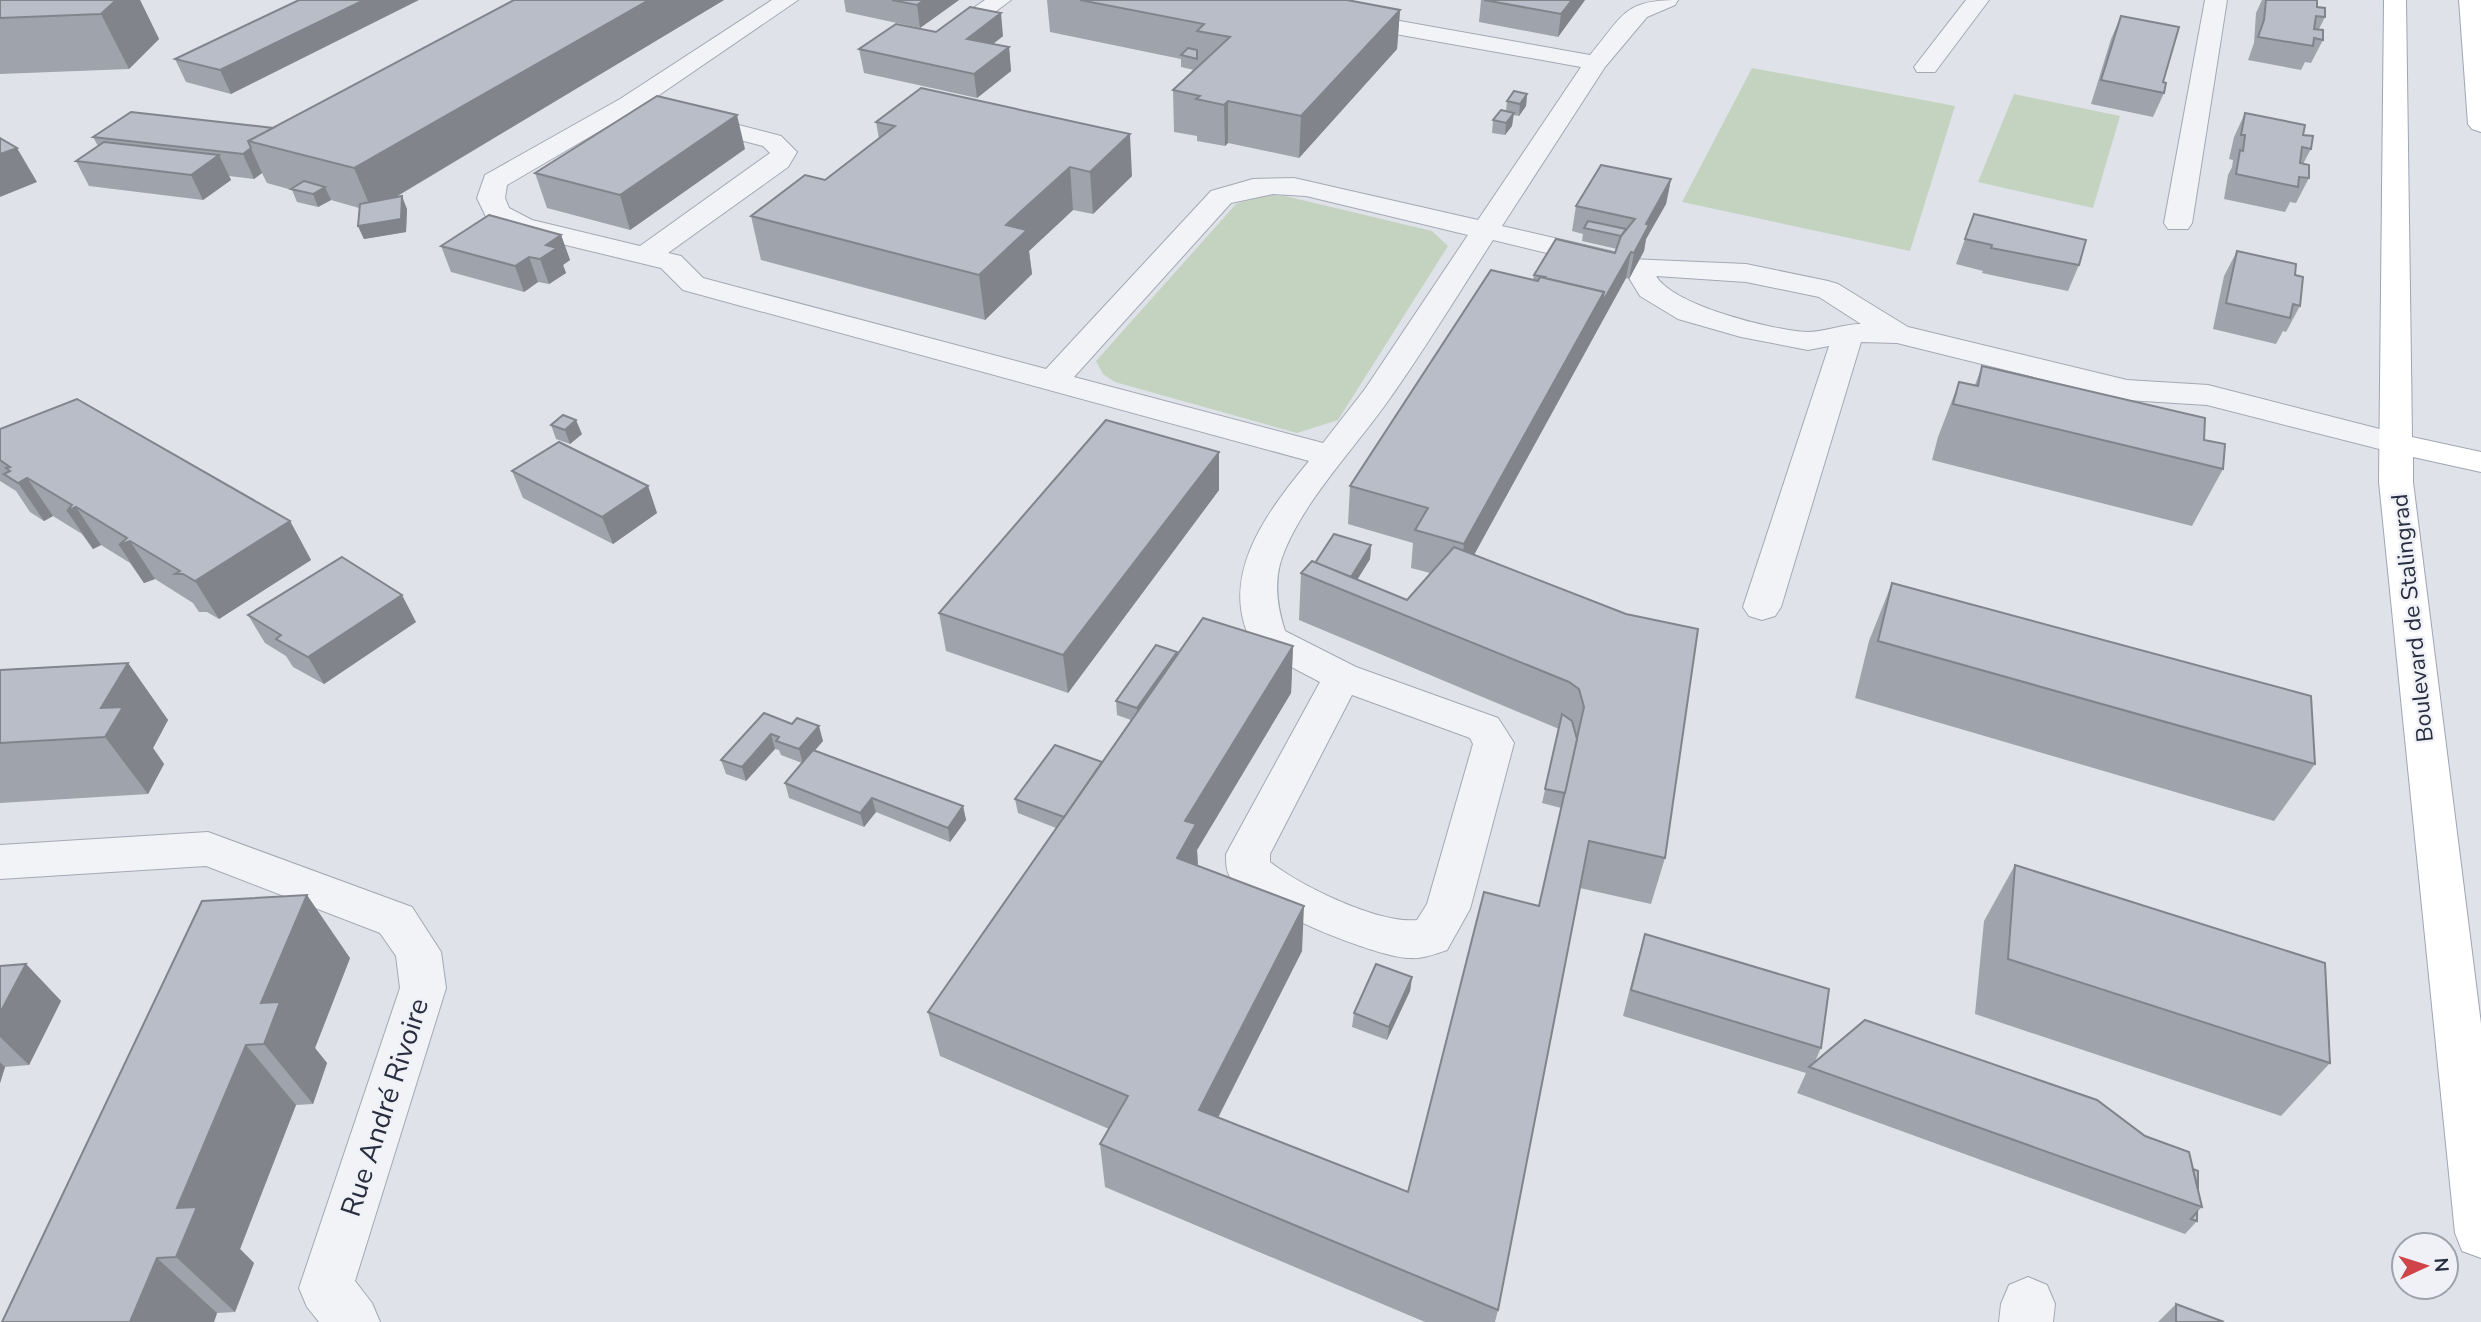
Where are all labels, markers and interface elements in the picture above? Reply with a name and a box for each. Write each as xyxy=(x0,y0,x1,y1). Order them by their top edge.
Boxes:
street label: Boulevard de Stalingrad xyxy=(2384,492,2441,744)
street label: Rue André Rivoire xyxy=(332,993,438,1221)
north arrow xyxy=(2390,1231,2460,1301)
text: N xyxy=(2427,1257,2454,1273)

